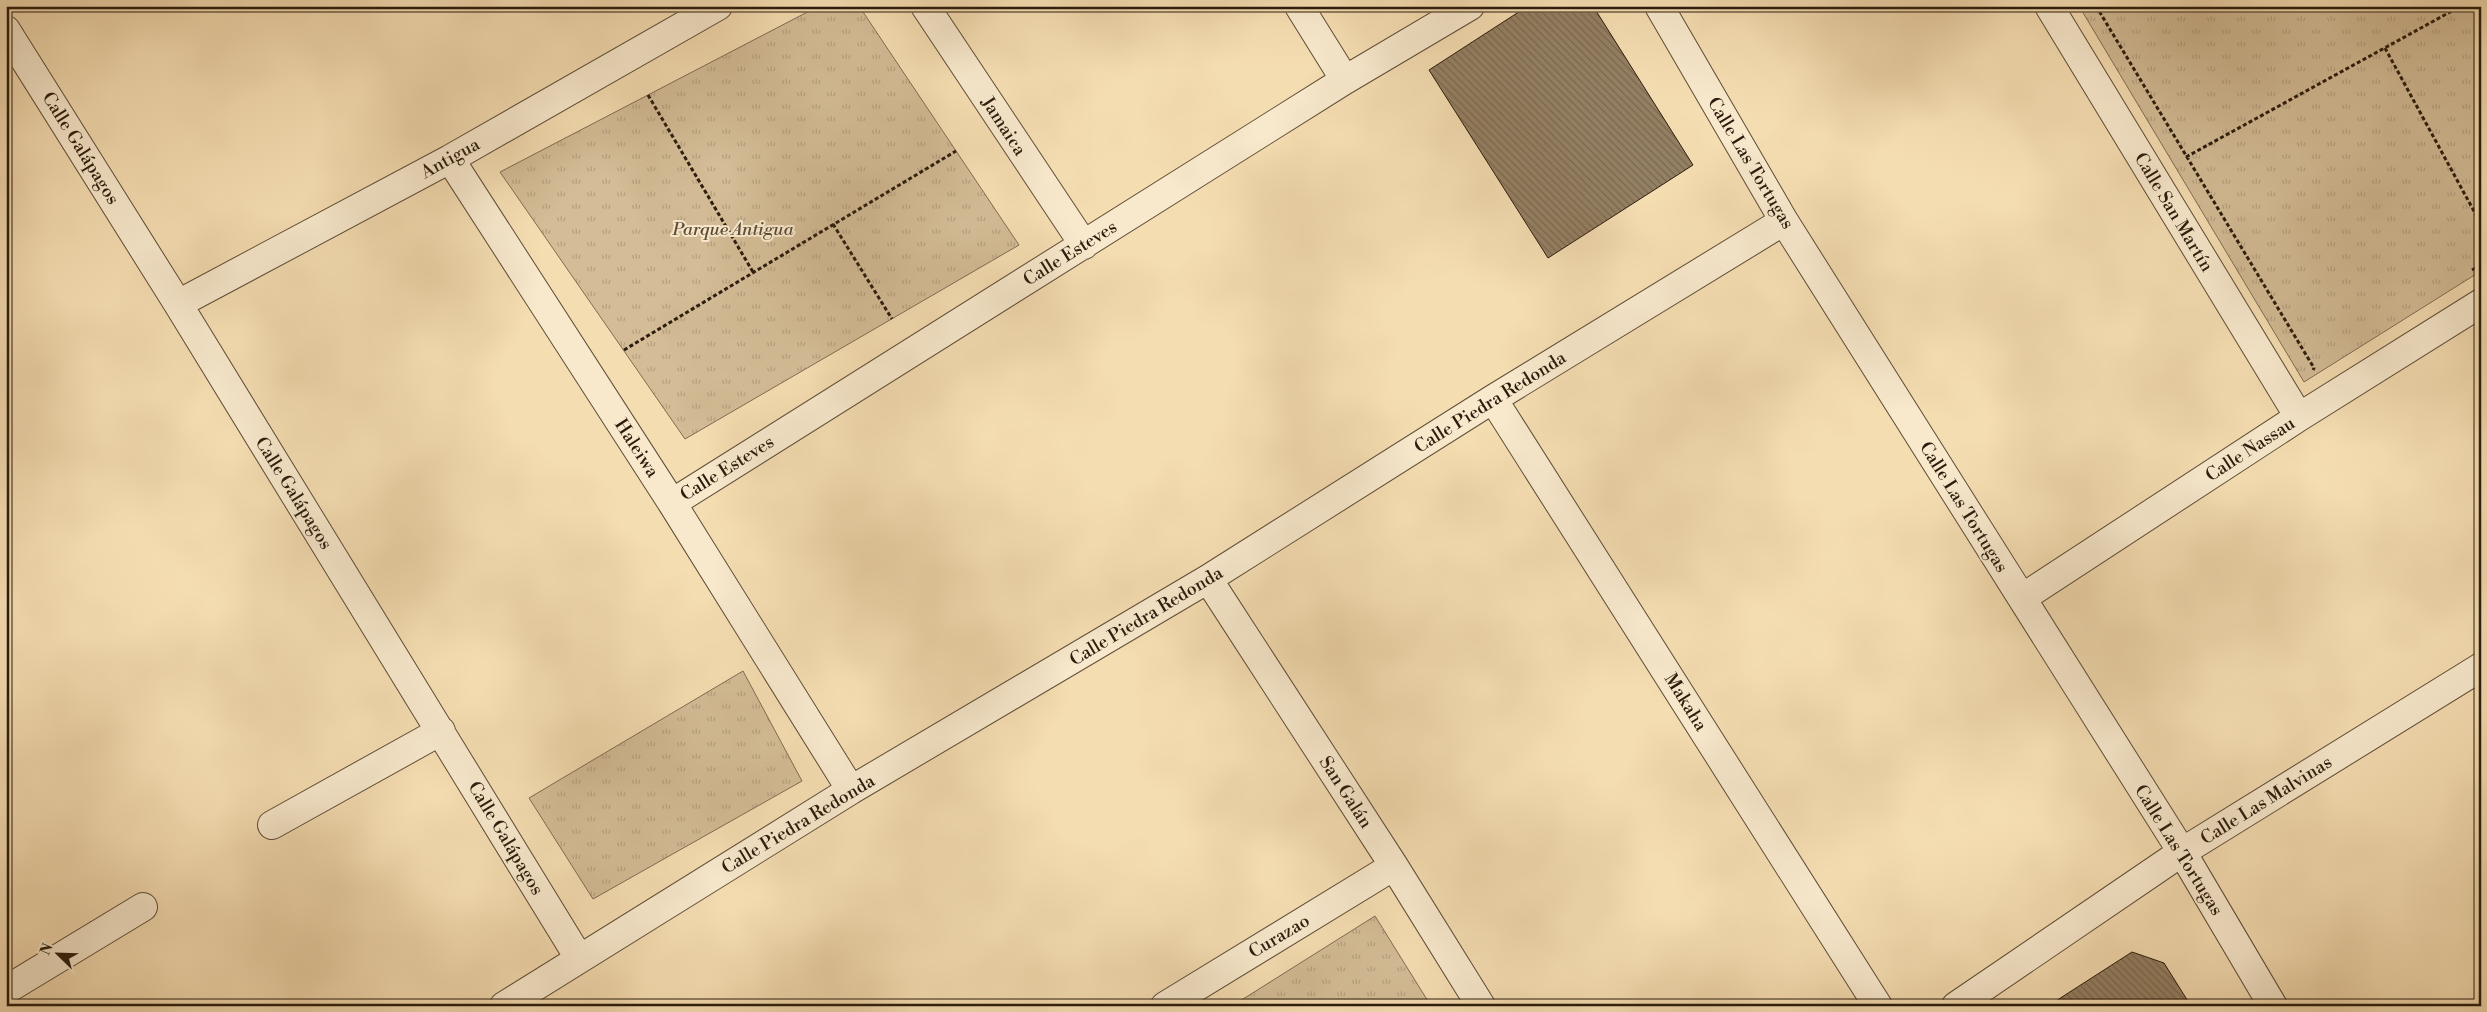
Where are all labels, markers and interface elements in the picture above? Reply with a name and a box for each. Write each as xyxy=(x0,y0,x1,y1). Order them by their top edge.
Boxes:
street label: Calle Galápagos xyxy=(37,88,124,209)
street label: Jamaica xyxy=(975,92,1032,161)
street label: Calle Las Tortugas xyxy=(1702,93,1799,234)
street label: Antigua xyxy=(416,132,485,185)
street label: Calle San Martín xyxy=(2129,148,2218,276)
street label: Calle Esteves xyxy=(1019,215,1122,291)
park label: Parque Antigua xyxy=(671,218,795,241)
street label: Calle Piedra Redonda xyxy=(1410,346,1571,458)
street label: Calle Nassau xyxy=(2201,412,2300,487)
street label: Haleiwa xyxy=(609,415,665,483)
street label: Calle Esteves xyxy=(676,430,779,506)
street label: Calle Galápagos xyxy=(250,433,337,554)
street label: Calle Las Tortugas xyxy=(1914,438,2013,577)
street label: Calle Piedra Redonda xyxy=(1065,561,1228,671)
street label: Makaha xyxy=(1659,669,1713,736)
street label: Calle Las Malvinas xyxy=(2196,751,2336,850)
street label: San Galán xyxy=(1314,752,1378,833)
street label: Calle Piedra Redonda xyxy=(717,769,880,879)
street label: Calle Galápagos xyxy=(463,777,549,899)
street label: Calle Las Tortugas xyxy=(2129,781,2228,920)
street label: Curazao xyxy=(1244,909,1314,964)
north arrow xyxy=(32,930,82,980)
text: N xyxy=(37,941,57,958)

